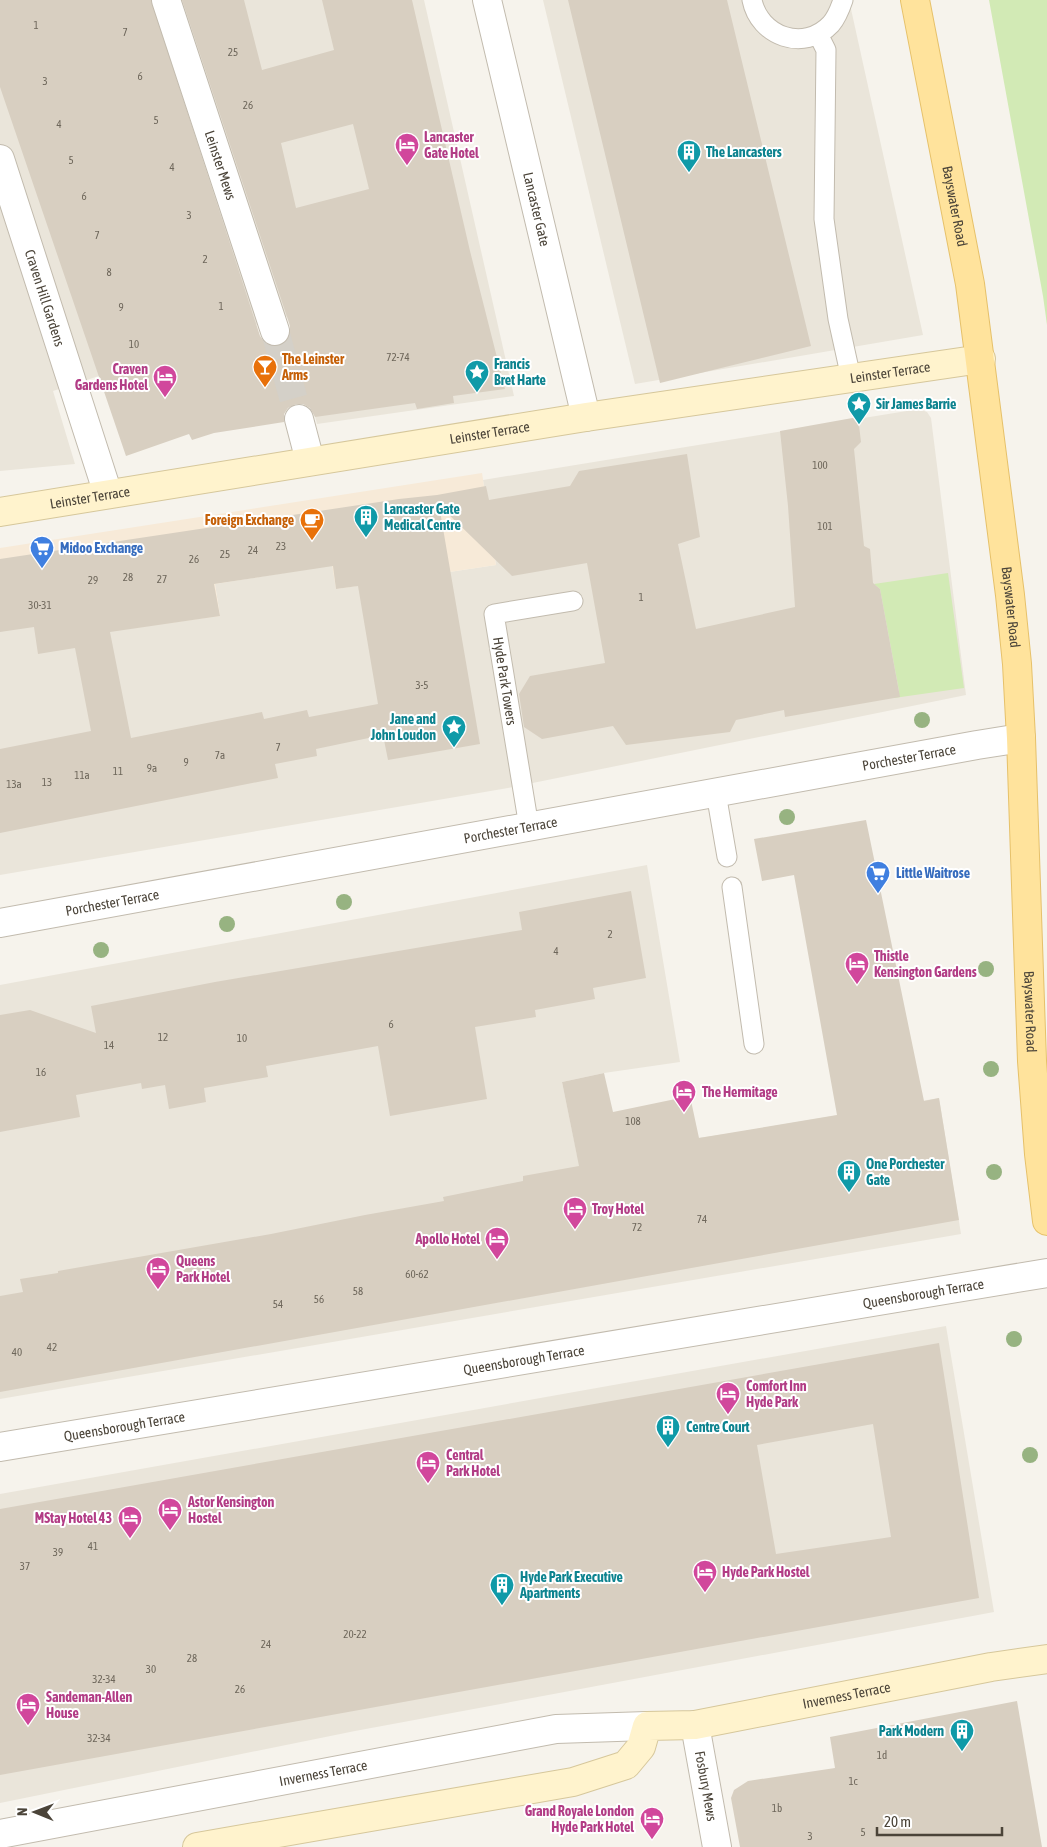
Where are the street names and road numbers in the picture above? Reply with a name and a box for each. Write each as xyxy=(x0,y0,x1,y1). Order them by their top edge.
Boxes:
street label: Leinster Mews xyxy=(202,129,239,202)
street label: Bayswater Road xyxy=(939,165,971,248)
street label: Lancaster Gate xyxy=(520,170,553,248)
street label: Craven Hill Gardens xyxy=(22,247,68,349)
street label: Leinster Terrace xyxy=(849,359,931,386)
street label: Leinster Terrace xyxy=(448,418,531,447)
street label: Leinster Terrace xyxy=(49,483,131,512)
street label: Bayswater Road xyxy=(998,566,1023,649)
street label: Hyde Park Towers xyxy=(490,636,520,726)
street label: Porchester Terrace xyxy=(861,741,957,774)
street label: Porchester Terrace xyxy=(463,814,559,846)
street label: Porchester Terrace xyxy=(64,886,160,919)
street label: Bayswater Road xyxy=(1021,970,1040,1053)
street label: Queensborough Terrace xyxy=(862,1276,985,1311)
street label: Queensborough Terrace xyxy=(462,1342,586,1378)
street label: Queensborough Terrace xyxy=(63,1408,186,1444)
street label: Inverness Terrace xyxy=(801,1679,892,1712)
street label: Fosbury Mews xyxy=(692,1750,720,1822)
street label: Inverness Terrace xyxy=(278,1757,369,1789)

